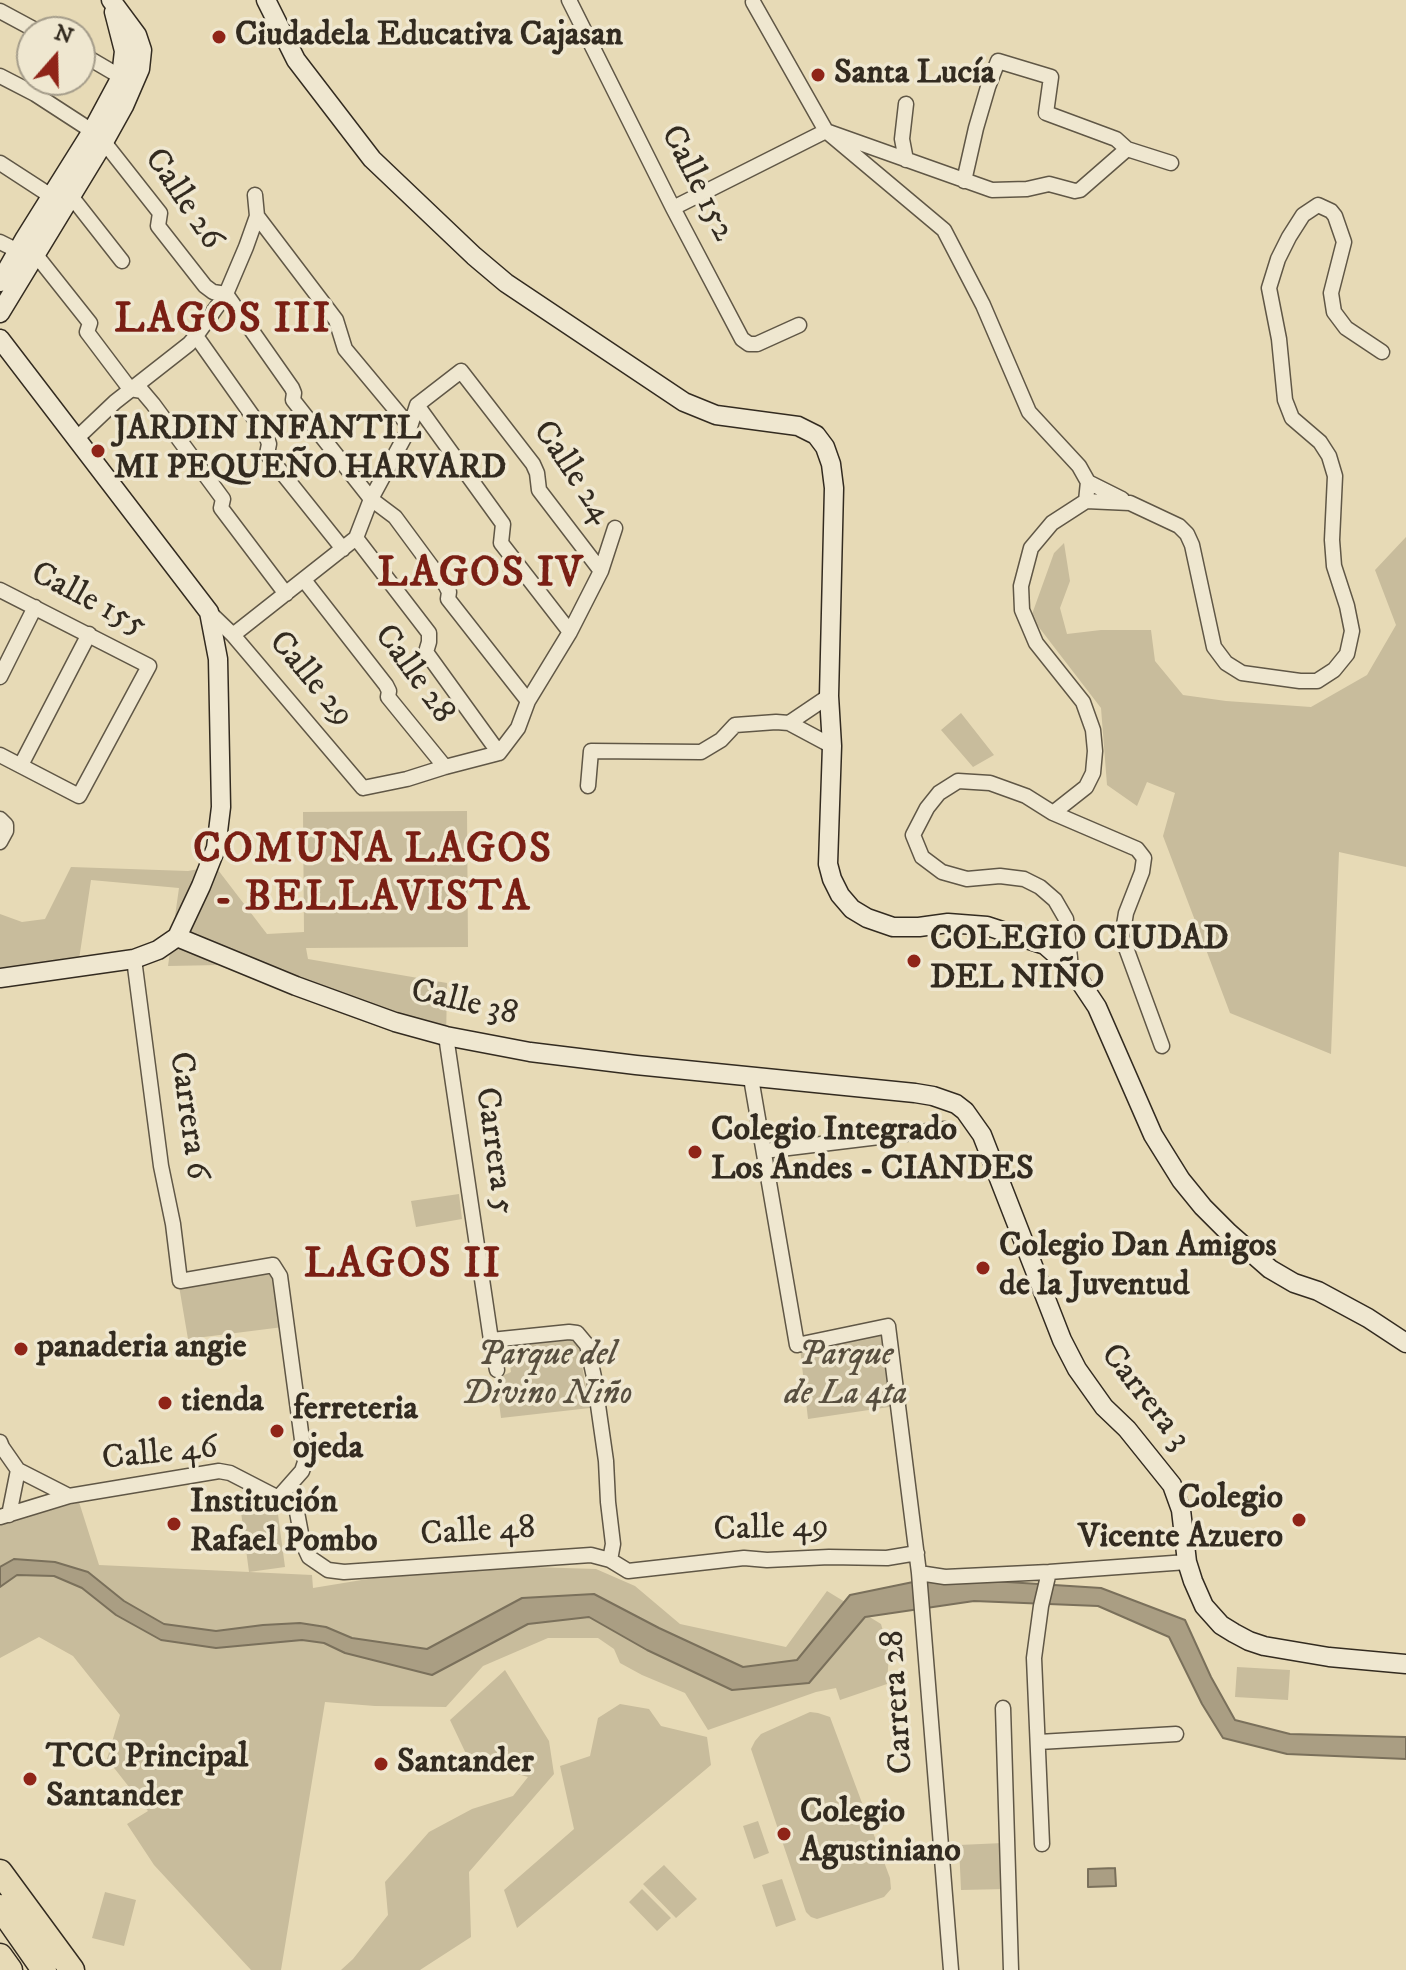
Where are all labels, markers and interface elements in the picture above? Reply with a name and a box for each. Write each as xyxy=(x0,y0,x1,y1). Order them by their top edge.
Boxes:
north arrow xyxy=(16,16,96,96)
place label: Ciudadela Educativa Cajasan xyxy=(235,17,623,57)
text: N xyxy=(51,19,77,51)
marker: Ciudadela Educativa Cajasan xyxy=(210,28,228,46)
place label: Santa Lucía xyxy=(834,55,995,95)
marker: Santa Lucía xyxy=(809,66,827,84)
street label: Calle 152 xyxy=(650,119,742,249)
street label: Calle 26 xyxy=(133,142,231,258)
district label: LAGOS III xyxy=(114,297,332,347)
place label: JARDIN INFANTIL MI PEQUEÑO HARVARD xyxy=(114,411,506,490)
street label: Calle 24 xyxy=(522,414,620,532)
marker: JARDIN INFANTIL MI PEQUEÑO HARVARD xyxy=(89,442,107,460)
district label: LAGOS IV xyxy=(377,551,585,601)
street label: Calle 155 xyxy=(23,554,153,648)
street label: Calle 28 xyxy=(363,618,463,732)
street label: Calle 29 xyxy=(258,624,362,736)
district label: COMUNA LAGOS - BELLAVISTA xyxy=(193,827,553,926)
place label: COLEGIO CIUDAD DEL NIÑO xyxy=(930,921,1229,1000)
marker: COLEGIO CIUDAD DEL NIÑO xyxy=(905,952,923,970)
street label: Calle 38 xyxy=(407,972,521,1036)
street label: Carrera 6 xyxy=(158,1050,216,1182)
street label: Carrera 5 xyxy=(464,1085,522,1217)
place label: Colegio Integrado Los Andes - CIANDES xyxy=(711,1112,1034,1192)
marker: Colegio Integrado Los Andes - CIANDES xyxy=(686,1143,704,1161)
place label: Colegio Dan Amigos de la Juventud xyxy=(999,1228,1277,1308)
district label: LAGOS II xyxy=(304,1242,502,1292)
marker: Colegio Dan Amigos de la Juventud xyxy=(974,1259,992,1277)
place label: panaderia angie xyxy=(37,1329,247,1369)
park label: Parque del Divino Niño xyxy=(462,1337,632,1416)
park label: Parque de La 4ta xyxy=(785,1337,907,1416)
street label: Carrera 3 xyxy=(1090,1337,1198,1459)
marker: panaderia angie xyxy=(12,1340,30,1358)
place label: tienda xyxy=(181,1383,264,1423)
place label: ferreteria ojeda xyxy=(293,1391,418,1470)
marker: tienda xyxy=(156,1394,174,1412)
marker: ferreteria ojeda xyxy=(268,1422,286,1440)
street label: Calle 46 xyxy=(100,1429,220,1481)
place label: Colegio Vicente Azuero xyxy=(1078,1480,1283,1560)
place label: Institución Rafael Pombo xyxy=(190,1484,377,1564)
street label: Calle 49 xyxy=(713,1508,829,1552)
street label: Calle 48 xyxy=(419,1509,537,1557)
marker: Colegio Vicente Azuero xyxy=(1290,1511,1308,1529)
marker: Institución Rafael Pombo xyxy=(165,1515,183,1533)
street label: Carrera 28 xyxy=(874,1628,924,1776)
place label: TCC Principal Santander xyxy=(46,1739,248,1818)
place label: Santander xyxy=(397,1744,534,1784)
marker: Santander xyxy=(372,1755,390,1773)
marker: TCC Principal Santander xyxy=(21,1770,39,1788)
place label: Colegio Agustiniano xyxy=(800,1794,961,1874)
marker: Colegio Agustiniano xyxy=(775,1825,793,1843)

